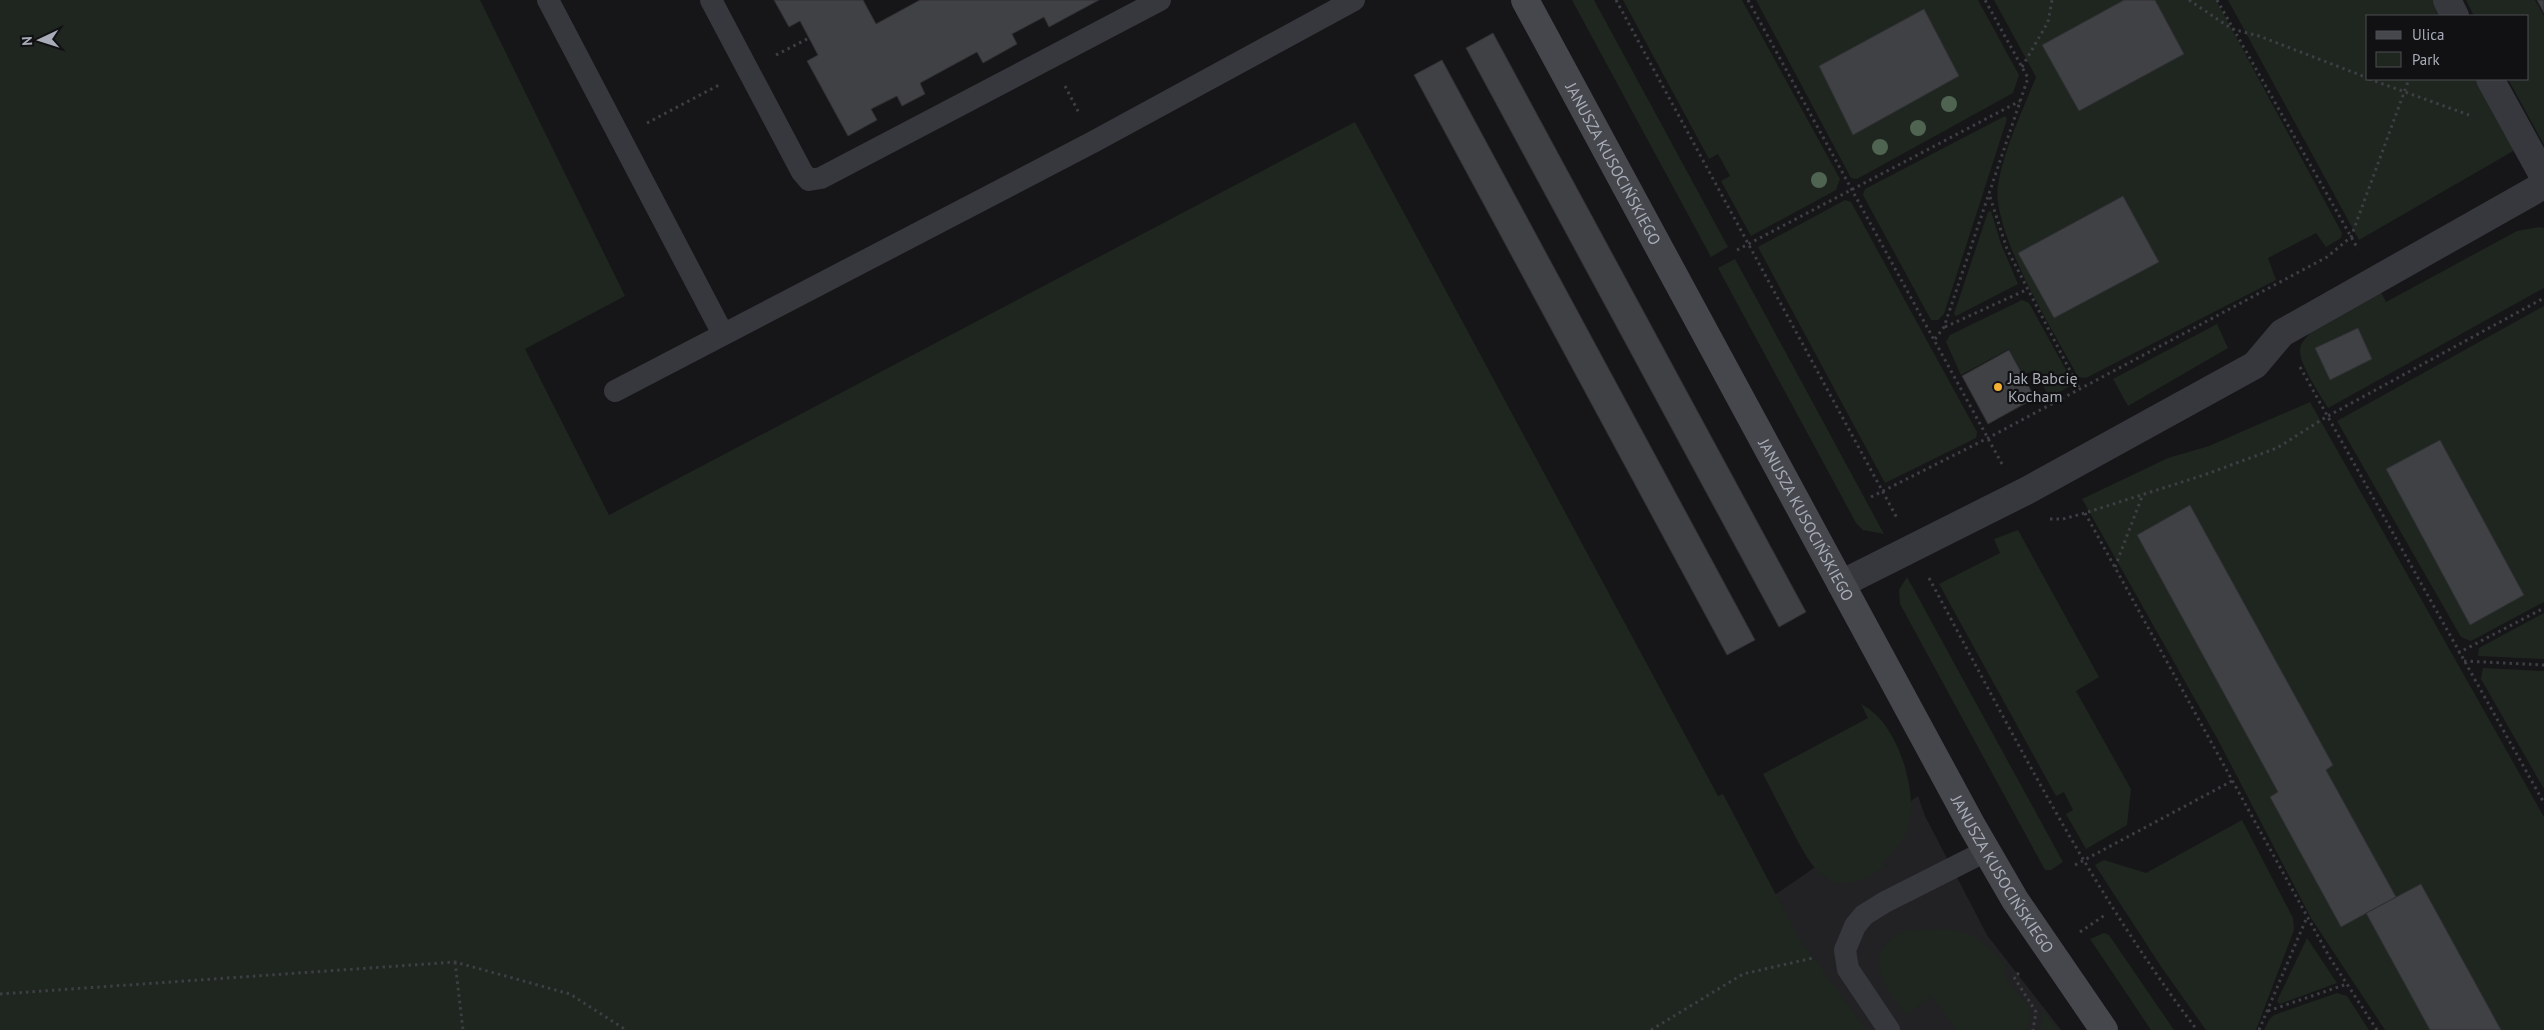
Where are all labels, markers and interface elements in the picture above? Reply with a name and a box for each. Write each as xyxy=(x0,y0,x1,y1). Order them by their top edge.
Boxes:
north arrow xyxy=(15,15,65,65)
legend xyxy=(2366,15,2529,80)
text: Ulica xyxy=(2412,25,2444,44)
text: N xyxy=(18,36,36,46)
text: Park xyxy=(2412,50,2440,69)
street label: JANUSZA KUSOCIŃSKIEGO xyxy=(1561,78,1666,248)
place label: Jak Babcię Kocham xyxy=(2007,368,2078,406)
marker: Jak Babcię Kocham xyxy=(1992,381,2004,393)
street label: JANUSZA KUSOCIŃSKIEGO xyxy=(1754,434,1858,604)
street label: JANUSZA KUSOCIŃSKIEGO xyxy=(1947,790,2058,957)

